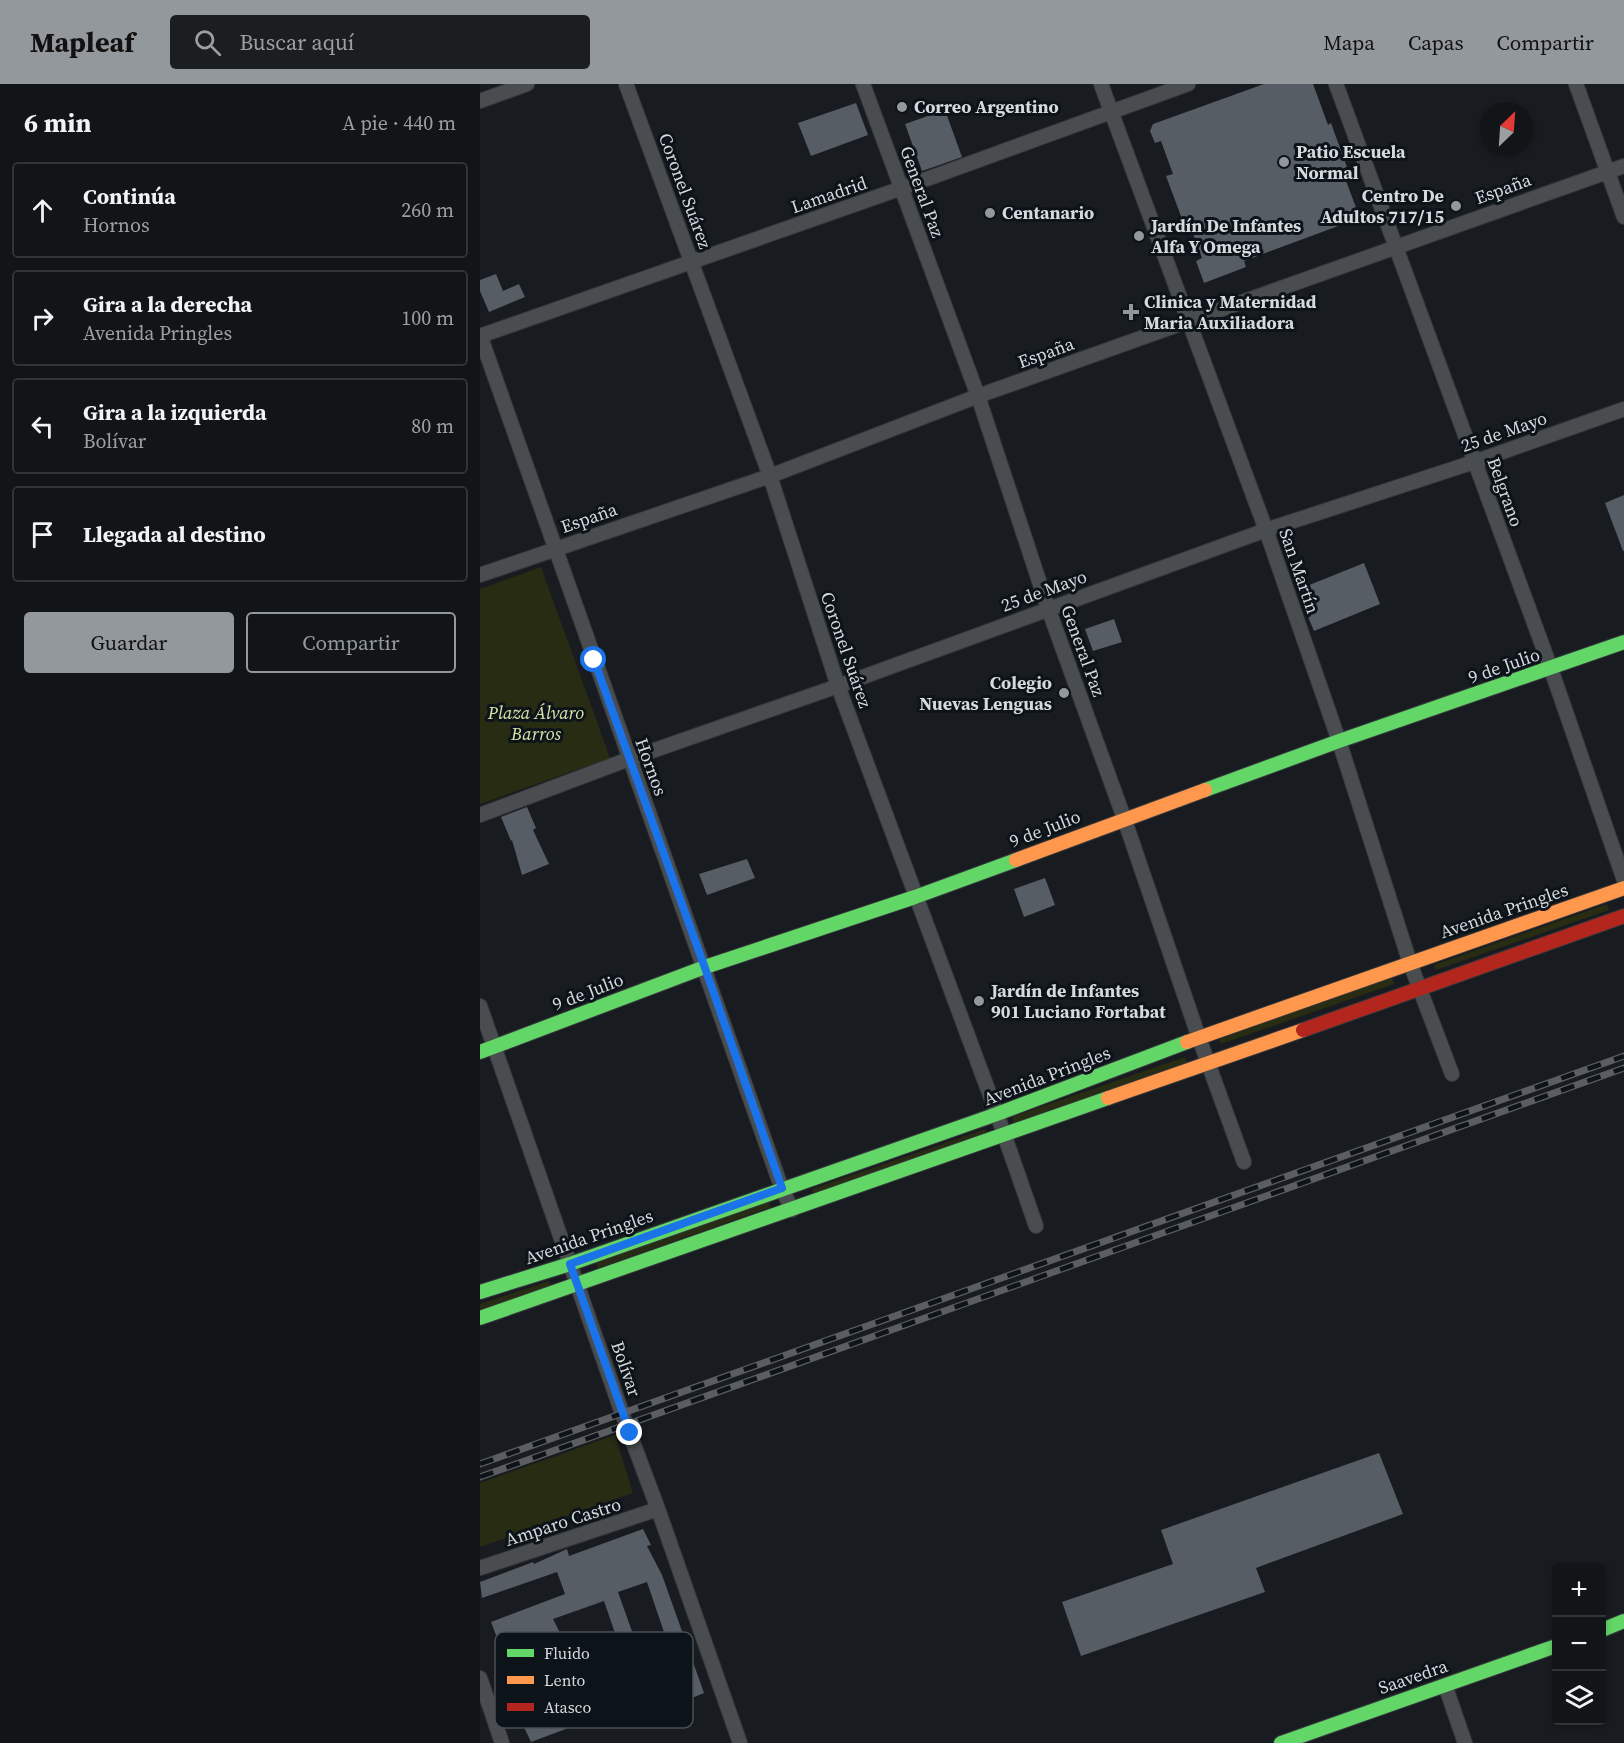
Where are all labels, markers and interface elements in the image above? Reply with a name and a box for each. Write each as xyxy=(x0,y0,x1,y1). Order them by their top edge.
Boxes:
search box xyxy=(170,15,590,69)
text: Mapleaf xyxy=(30,23,134,61)
icon: search xyxy=(191,26,224,59)
text: Buscar aquí xyxy=(239,27,354,57)
text: Mapa xyxy=(1323,28,1375,57)
text: Capas xyxy=(1408,28,1464,57)
text: Compartir xyxy=(1497,28,1594,57)
place label: Correo Argentino xyxy=(914,94,1059,119)
marker: Correo Argentino xyxy=(895,100,909,114)
north arrow xyxy=(1480,102,1534,156)
text: 6 min xyxy=(24,105,91,141)
text: A pie · 440 m xyxy=(342,109,456,137)
street label: Coronel Suárez xyxy=(653,129,718,252)
place label: Patio Escuela Normal xyxy=(1296,139,1406,185)
street label: General Paz xyxy=(894,143,951,241)
marker: Patio Escuela Normal xyxy=(1277,155,1291,169)
street label: España xyxy=(1471,167,1535,210)
street label: Lamadrid xyxy=(788,170,870,219)
text: Continúa xyxy=(83,181,176,211)
place label: Centro De Adultos 717/15 xyxy=(1320,183,1444,229)
icon: ahead xyxy=(26,194,59,227)
text: 260 m xyxy=(401,196,454,224)
marker: Centro De Adultos 717/15 xyxy=(1449,199,1463,213)
place label: Centanario xyxy=(1002,200,1094,225)
marker: Centanario xyxy=(983,206,997,220)
text: Hornos xyxy=(83,211,150,239)
place label: Jardín De Infantes Alfa Y Omega xyxy=(1150,213,1301,259)
marker: Jardín De Infantes Alfa Y Omega xyxy=(1132,229,1146,243)
text: Gira a la derecha xyxy=(83,289,252,319)
place label: Clinica y Maternidad Maria Auxiliadora xyxy=(1144,289,1317,335)
icon: right xyxy=(26,302,59,335)
marker: Clinica y Maternidad Maria Auxiliadora xyxy=(1122,303,1140,321)
text: 100 m xyxy=(401,304,454,332)
text: Avenida Pringles xyxy=(83,319,232,347)
street label: España xyxy=(1014,331,1078,374)
text: Gira a la izquierda xyxy=(83,397,267,427)
street label: 25 de Mayo xyxy=(1458,405,1550,458)
icon: left xyxy=(26,410,59,443)
text: 80 m xyxy=(411,412,454,440)
text: Bolívar xyxy=(83,427,146,455)
street label: Belgrano xyxy=(1481,454,1530,530)
street label: España xyxy=(557,496,621,539)
icon: arrive xyxy=(26,518,59,551)
text: Llegada al destino xyxy=(83,519,266,549)
street label: San Martín xyxy=(1273,525,1326,617)
street label: 25 de Mayo xyxy=(998,563,1090,618)
street label: Coronel Suárez xyxy=(815,588,878,711)
street label: General Paz xyxy=(1055,602,1112,700)
button: Guardar xyxy=(24,612,234,673)
button: Compartir xyxy=(246,612,456,673)
street label: 9 de Julio xyxy=(1465,642,1543,689)
route start xyxy=(580,646,606,672)
place label: Colegio Nuevas Lenguas xyxy=(919,670,1052,716)
marker: Colegio Nuevas Lenguas xyxy=(1057,686,1071,700)
park label: Plaza Álvaro Barros xyxy=(487,700,584,746)
street label: Hornos xyxy=(629,734,674,799)
street label: 9 de Julio xyxy=(1006,804,1084,853)
street label: Avenida Pringles xyxy=(1436,877,1572,944)
street label: 9 de Julio xyxy=(549,967,627,1016)
place label: Jardín de Infantes 901 Luciano Fortabat xyxy=(990,978,1166,1024)
marker: Jardín de Infantes 901 Luciano Fortabat xyxy=(972,994,986,1008)
street label: Avenida Pringles xyxy=(980,1040,1114,1111)
street label: Avenida Pringles xyxy=(521,1203,657,1270)
street label: Bolívar xyxy=(605,1338,648,1400)
route end xyxy=(616,1419,642,1445)
street label: Amparo Castro xyxy=(502,1491,624,1552)
map controls xyxy=(1552,1563,1606,1725)
button: + xyxy=(1552,1563,1606,1617)
button: − xyxy=(1552,1617,1606,1671)
legend xyxy=(495,1632,693,1728)
text: Fluido xyxy=(544,1642,590,1664)
street label: Saavedra xyxy=(1375,1653,1452,1700)
text: Lento xyxy=(544,1669,586,1691)
button: layers xyxy=(1552,1671,1606,1725)
text: Atasco xyxy=(544,1696,591,1718)

